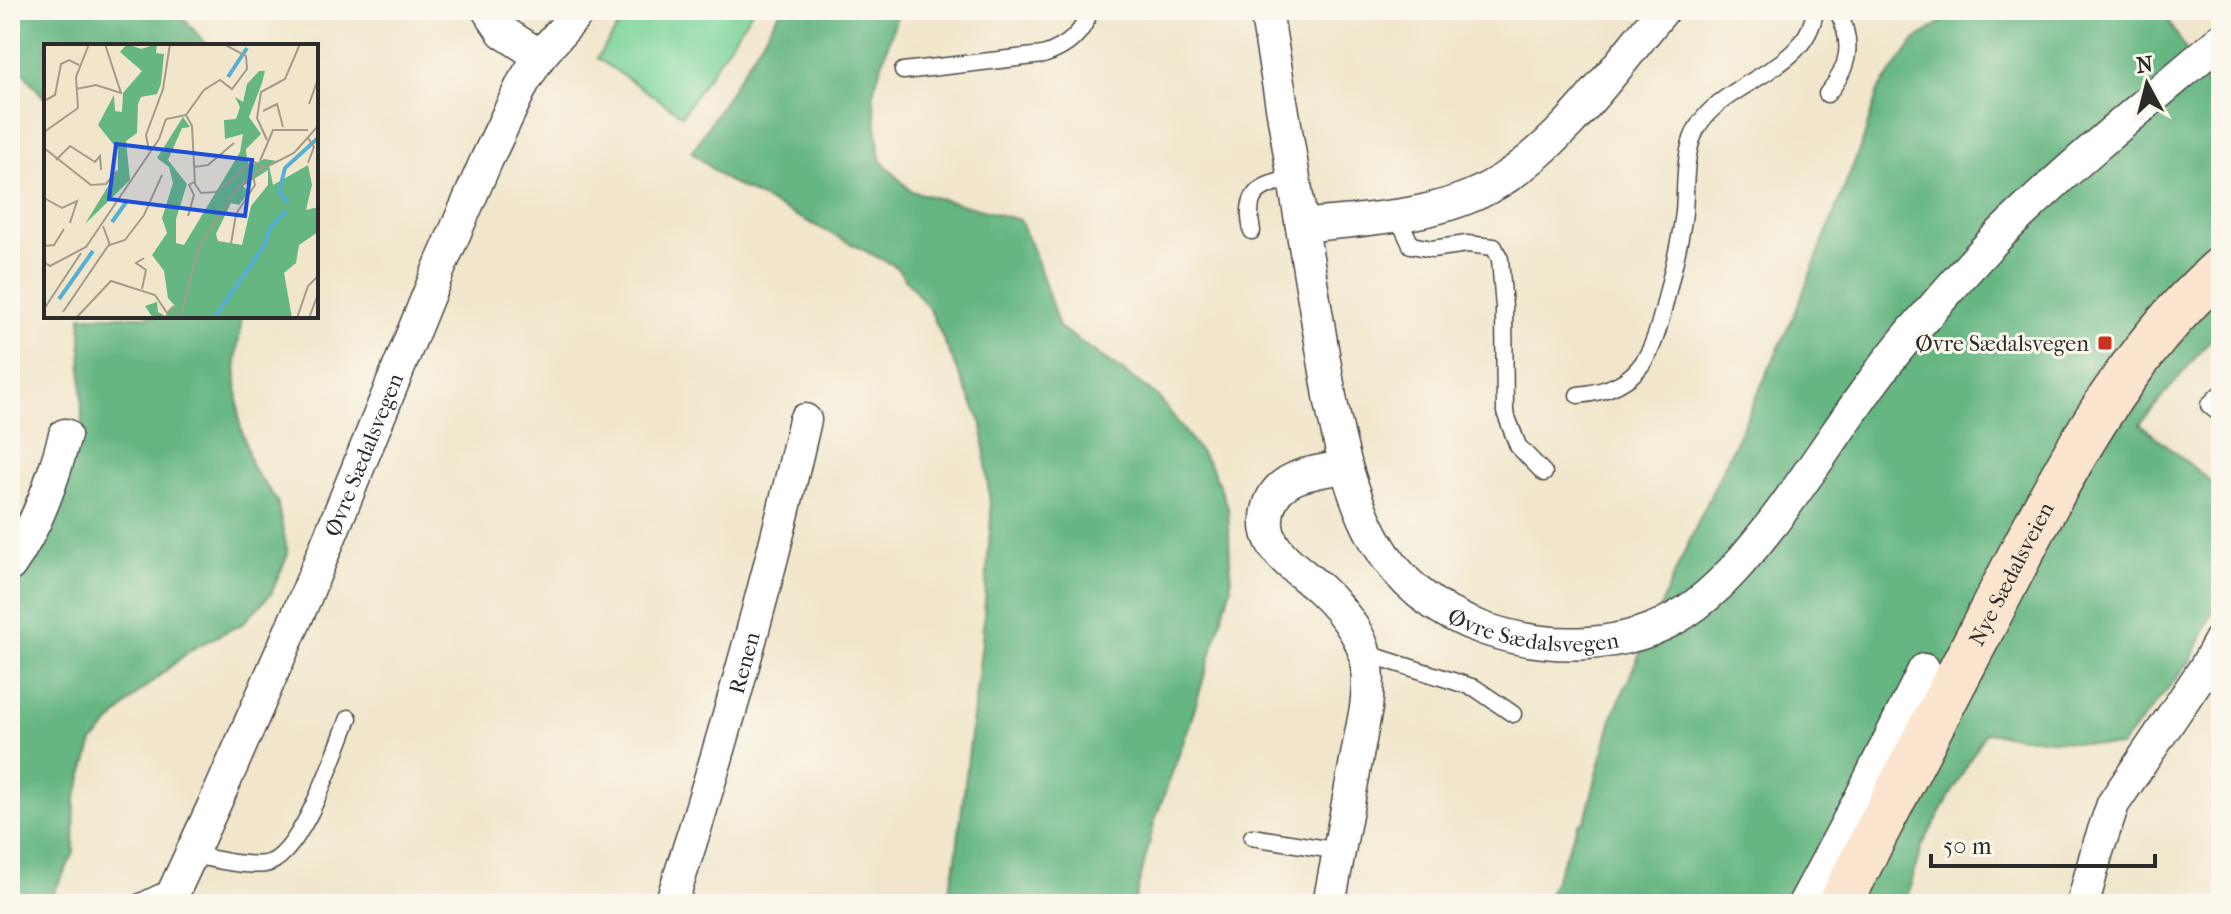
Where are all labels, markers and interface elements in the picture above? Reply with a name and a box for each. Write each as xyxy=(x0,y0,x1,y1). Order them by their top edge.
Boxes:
inset map xyxy=(44,44,318,318)
north arrow xyxy=(2107,44,2187,124)
text: N xyxy=(2135,51,2155,79)
place label: Øvre Sædalsvegen xyxy=(1915,331,2089,357)
marker: Øvre Sædalsvegen xyxy=(2096,334,2114,352)
street label: Øvre Sædalsvegen xyxy=(319,370,409,540)
street label: Nye Sædalsveien xyxy=(1964,498,2060,650)
street label: Øvre Sædalsvegen xyxy=(1443,603,1621,658)
street label: Renen xyxy=(724,629,766,697)
scale bar xyxy=(1931,818,2155,868)
text: 50 m xyxy=(1943,832,1992,860)

